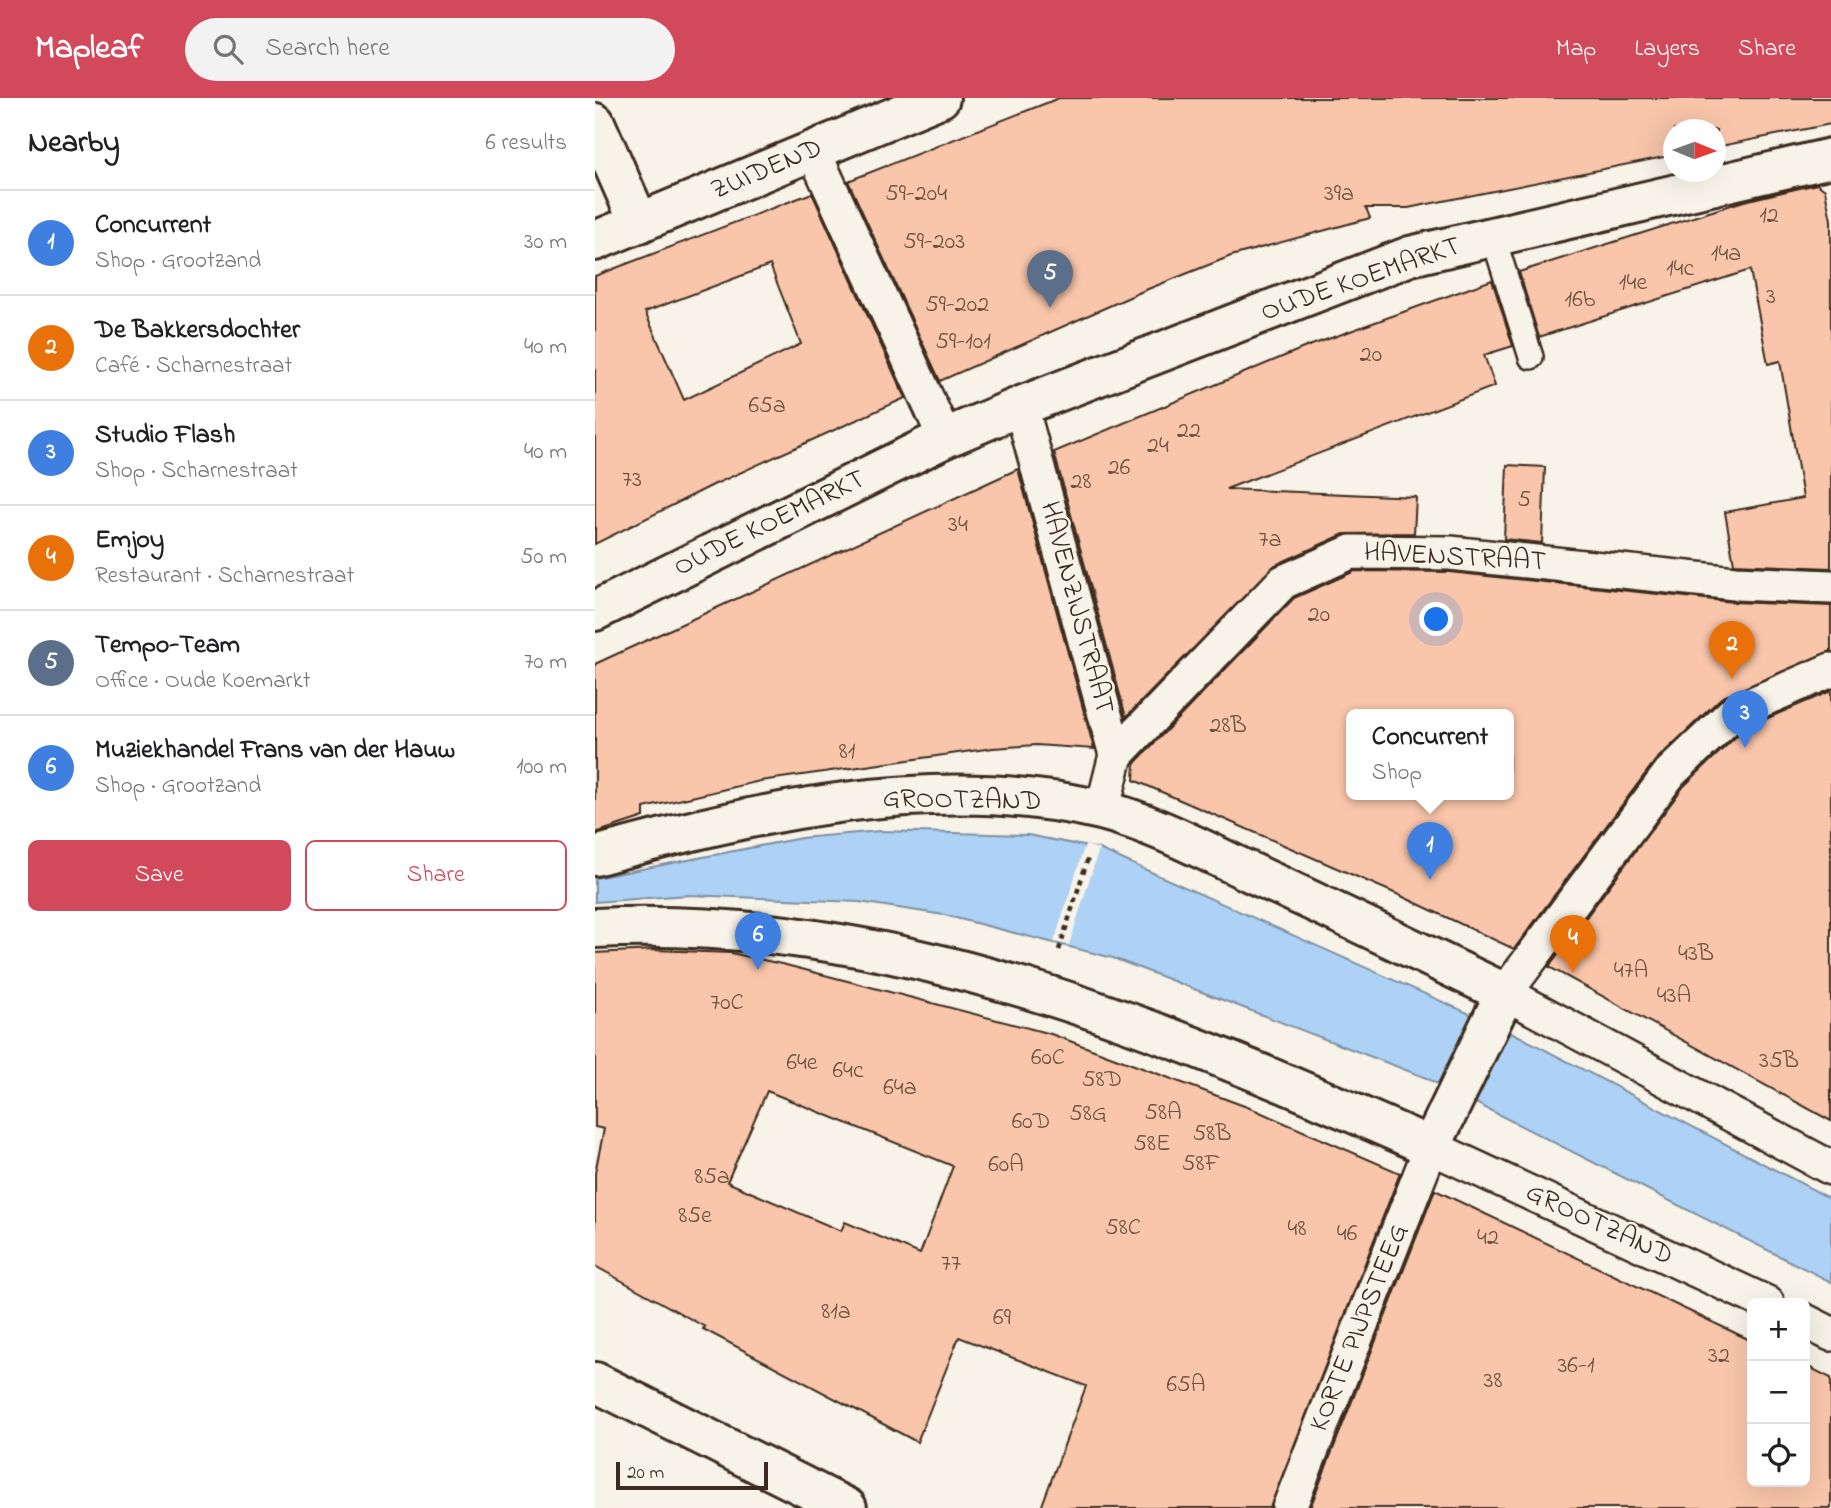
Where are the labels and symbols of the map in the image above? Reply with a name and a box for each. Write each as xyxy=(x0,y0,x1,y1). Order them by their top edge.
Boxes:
north arrow xyxy=(1663,119,1726,182)
street label: ZUIDEND xyxy=(705,128,829,212)
house number: 59-204 xyxy=(885,177,947,212)
house number: 39a xyxy=(1324,177,1354,212)
house number: 12 xyxy=(1759,199,1779,234)
house number: 59-203 xyxy=(903,225,965,260)
street label: OUDE KOEMARKT xyxy=(1256,227,1466,333)
house number: 14a xyxy=(1711,237,1741,272)
pin: 5 xyxy=(1027,250,1073,308)
house number: 14c xyxy=(1666,252,1694,287)
house number: 14e xyxy=(1619,266,1647,301)
house number: 3 xyxy=(1766,280,1776,315)
house number: 16b xyxy=(1565,283,1596,318)
house number: 59-202 xyxy=(925,288,989,323)
house number: 59-101 xyxy=(935,325,991,360)
house number: 20 xyxy=(1360,338,1382,373)
house number: 65a xyxy=(748,389,786,424)
house number: 22 xyxy=(1177,414,1201,449)
house number: 24 xyxy=(1147,429,1169,464)
house number: 26 xyxy=(1108,451,1131,486)
street label: OUDE KOEMARKT xyxy=(667,460,873,588)
house number: 73 xyxy=(622,463,642,498)
house number: 28 xyxy=(1071,465,1091,500)
house number: 5 xyxy=(1517,483,1531,518)
street label: HAVENZIJSTRAAT xyxy=(1028,497,1124,719)
house number: 34 xyxy=(948,508,968,543)
house number: 7a xyxy=(1259,523,1281,558)
street label: HAVENSTRAAT xyxy=(1363,533,1547,583)
house number: 20 xyxy=(1308,598,1330,633)
your location xyxy=(1419,602,1453,636)
pin: 2 xyxy=(1709,621,1755,679)
pin: 3 xyxy=(1722,690,1768,748)
house number: 28B xyxy=(1209,709,1247,744)
house number: 81 xyxy=(839,735,856,770)
street label: GROOTZAND xyxy=(882,779,1042,823)
pin: 1 xyxy=(1407,822,1453,880)
pin: 6 xyxy=(735,912,781,970)
pin: 4 xyxy=(1550,915,1596,973)
house number: 43B xyxy=(1678,937,1714,972)
house number: 47A xyxy=(1614,954,1648,989)
house number: 43A xyxy=(1657,979,1691,1014)
house number: 70C xyxy=(710,986,744,1021)
house number: 60C xyxy=(1031,1041,1065,1076)
house number: 35B xyxy=(1759,1044,1799,1079)
house number: 64e xyxy=(786,1046,818,1081)
house number: 64c xyxy=(832,1054,864,1089)
house number: 58D xyxy=(1082,1063,1122,1098)
house number: 64a xyxy=(883,1071,917,1106)
house number: 58A xyxy=(1144,1096,1182,1131)
house number: 58G xyxy=(1069,1097,1107,1132)
house number: 60D xyxy=(1012,1105,1050,1140)
house number: 58B xyxy=(1193,1117,1231,1152)
house number: 58E xyxy=(1133,1127,1171,1162)
house number: 58F xyxy=(1182,1147,1221,1182)
house number: 60A xyxy=(988,1148,1024,1183)
house number: 85a xyxy=(694,1160,730,1195)
street label: GROOTZAND xyxy=(1518,1173,1680,1277)
house number: 85e xyxy=(678,1199,712,1234)
house number: 58C xyxy=(1105,1211,1141,1246)
house number: 48 xyxy=(1288,1212,1306,1247)
house number: 46 xyxy=(1337,1217,1358,1252)
street label: KORTE PIJPSTEEG xyxy=(1300,1218,1420,1438)
house number: 42 xyxy=(1477,1221,1499,1256)
house number: 77 xyxy=(941,1247,961,1282)
house number: 81a xyxy=(821,1295,851,1330)
house number: 69 xyxy=(993,1301,1012,1336)
house number: 32 xyxy=(1708,1339,1730,1374)
house number: 36-1 xyxy=(1557,1349,1595,1384)
house number: 38 xyxy=(1484,1364,1502,1399)
house number: 65A xyxy=(1166,1368,1206,1403)
scale bar xyxy=(616,1459,768,1491)

